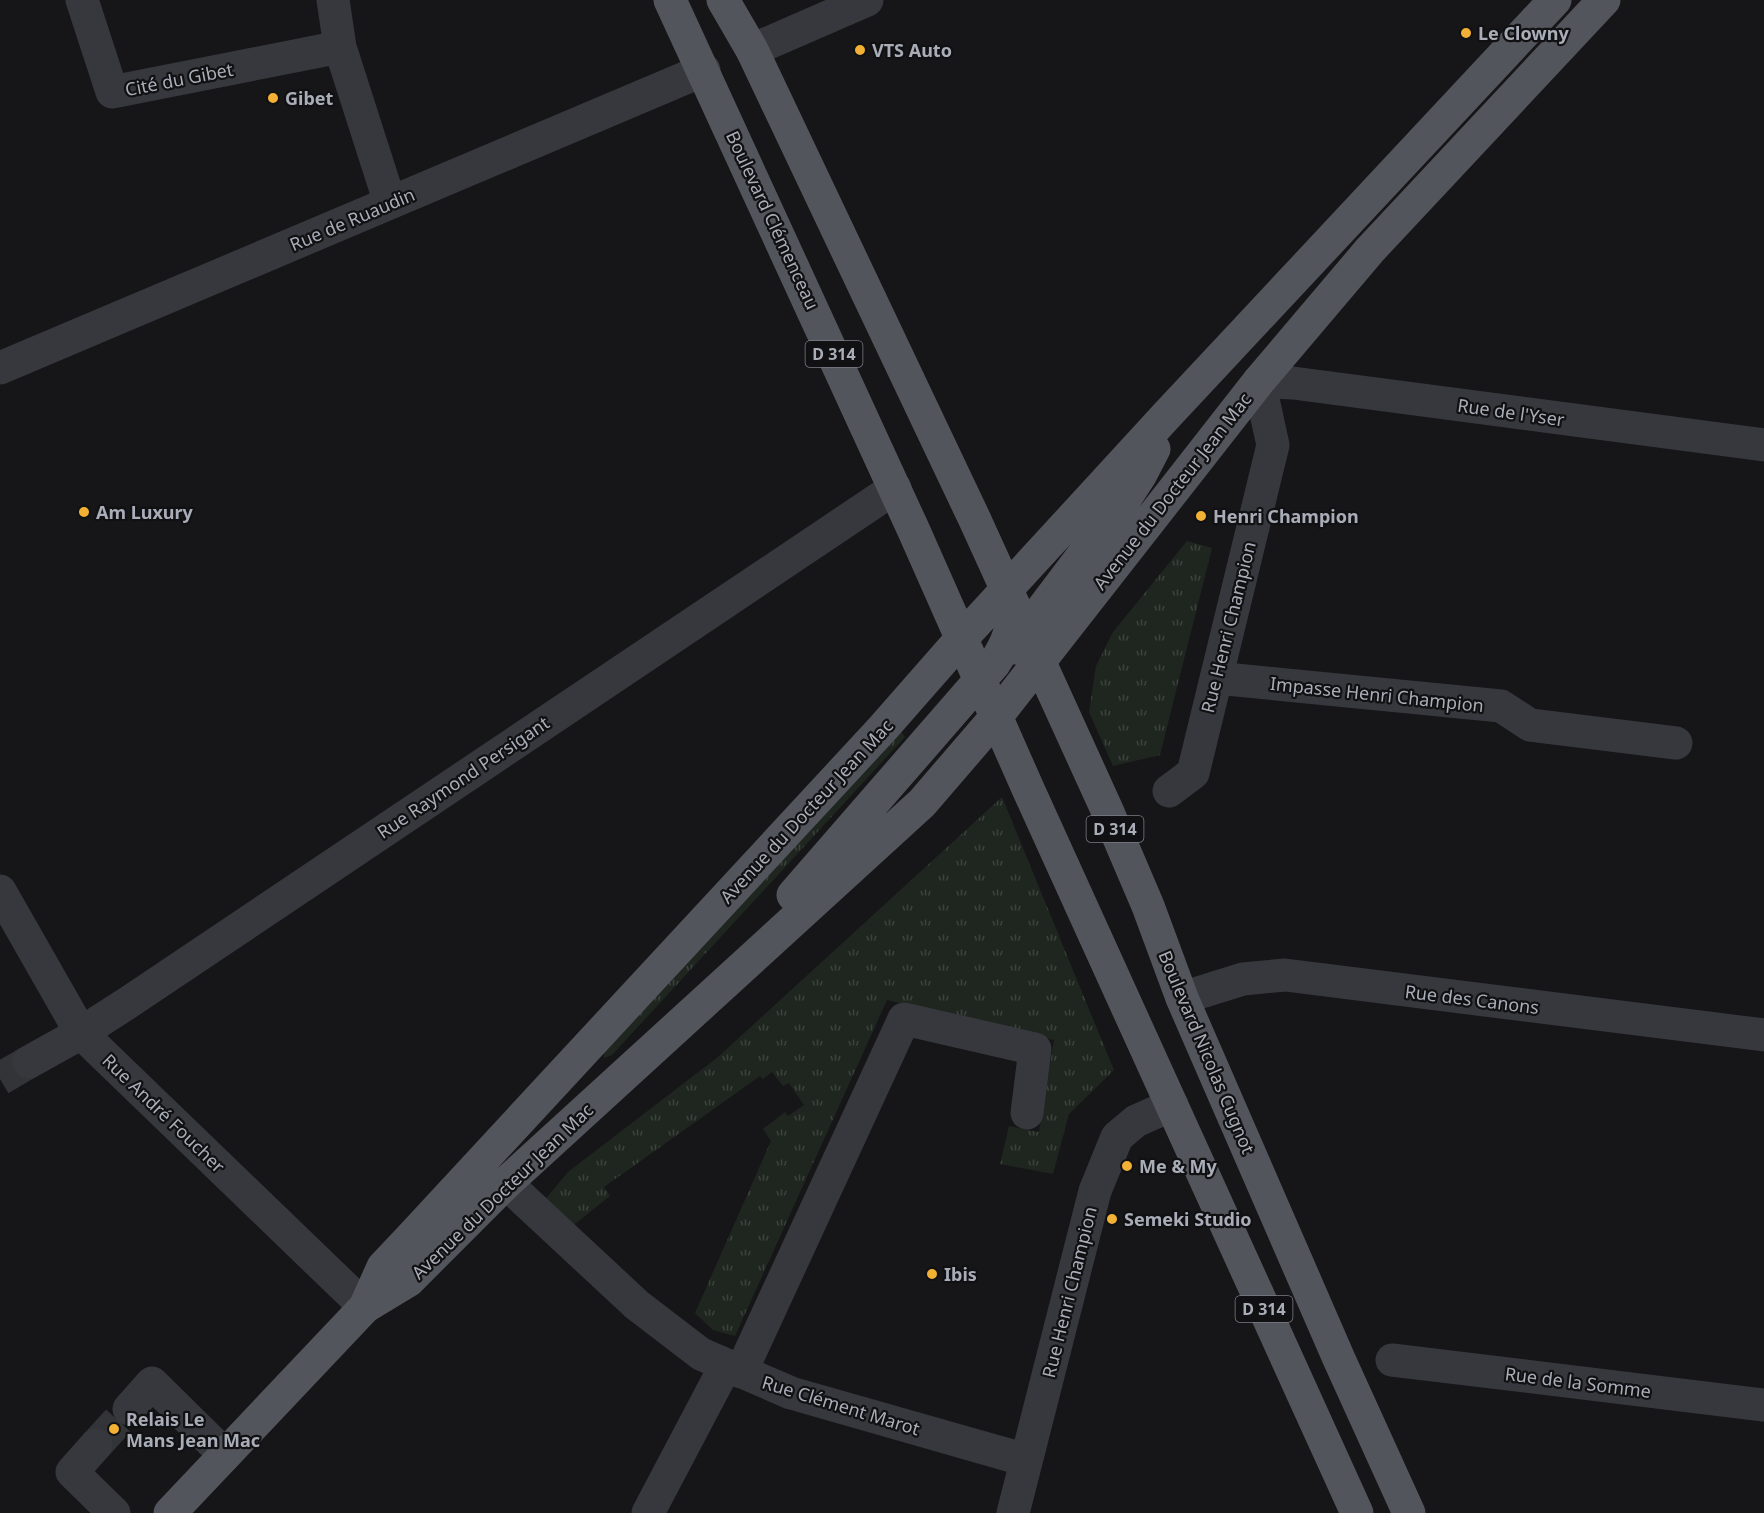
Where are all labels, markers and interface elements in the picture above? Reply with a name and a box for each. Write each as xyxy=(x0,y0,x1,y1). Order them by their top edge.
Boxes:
place label: Le Clowny xyxy=(1478,21,1569,45)
marker: Le Clowny xyxy=(1459,26,1473,40)
place label: VTS Auto xyxy=(872,38,952,62)
marker: VTS Auto xyxy=(853,43,867,57)
street label: Cité du Gibet xyxy=(123,57,236,101)
place label: Gibet xyxy=(285,86,334,110)
marker: Gibet xyxy=(266,91,280,105)
street label: Boulevard Clémenceau xyxy=(721,127,825,313)
street label: Rue de Ruaudin xyxy=(286,182,418,256)
road number: D 314 xyxy=(806,341,862,367)
street label: Avenue du Docteur Jean Mac xyxy=(1088,387,1257,594)
street label: Rue de l'Yser xyxy=(1456,393,1567,431)
place label: Am Luxury xyxy=(96,500,194,524)
place label: Henri Champion xyxy=(1213,504,1359,528)
marker: Am Luxury xyxy=(77,505,91,519)
marker: Henri Champion xyxy=(1194,509,1208,523)
street label: Rue Henri Champion xyxy=(1195,539,1261,715)
street label: Impasse Henri Champion xyxy=(1269,671,1485,717)
street label: Rue Raymond Persigant xyxy=(372,710,554,844)
street label: Avenue du Docteur Jean Mac xyxy=(714,714,898,908)
road number: D 314 xyxy=(1086,816,1144,842)
street label: Boulevard Nicolas Cugnot xyxy=(1153,947,1261,1158)
street label: Rue des Canons xyxy=(1404,979,1540,1019)
street label: Rue André Foucher xyxy=(98,1048,231,1178)
street label: Avenue du Docteur Jean Mac xyxy=(406,1098,598,1284)
place label: Me & My xyxy=(1139,1154,1218,1178)
marker: Me & My xyxy=(1120,1159,1134,1173)
street label: Rue Henri Champion xyxy=(1036,1204,1102,1380)
place label: Semeki Studio xyxy=(1124,1207,1252,1231)
marker: Semeki Studio xyxy=(1105,1212,1119,1226)
place label: Ibis xyxy=(944,1262,977,1286)
marker: Ibis xyxy=(925,1267,939,1281)
road number: D 314 xyxy=(1236,1296,1292,1322)
street label: Rue de la Somme xyxy=(1504,1361,1652,1403)
street label: Rue Clément Marot xyxy=(759,1370,923,1441)
place label: Relais Le Mans Jean Mac xyxy=(126,1407,260,1452)
marker: Relais Le Mans Jean Mac xyxy=(107,1422,121,1436)

